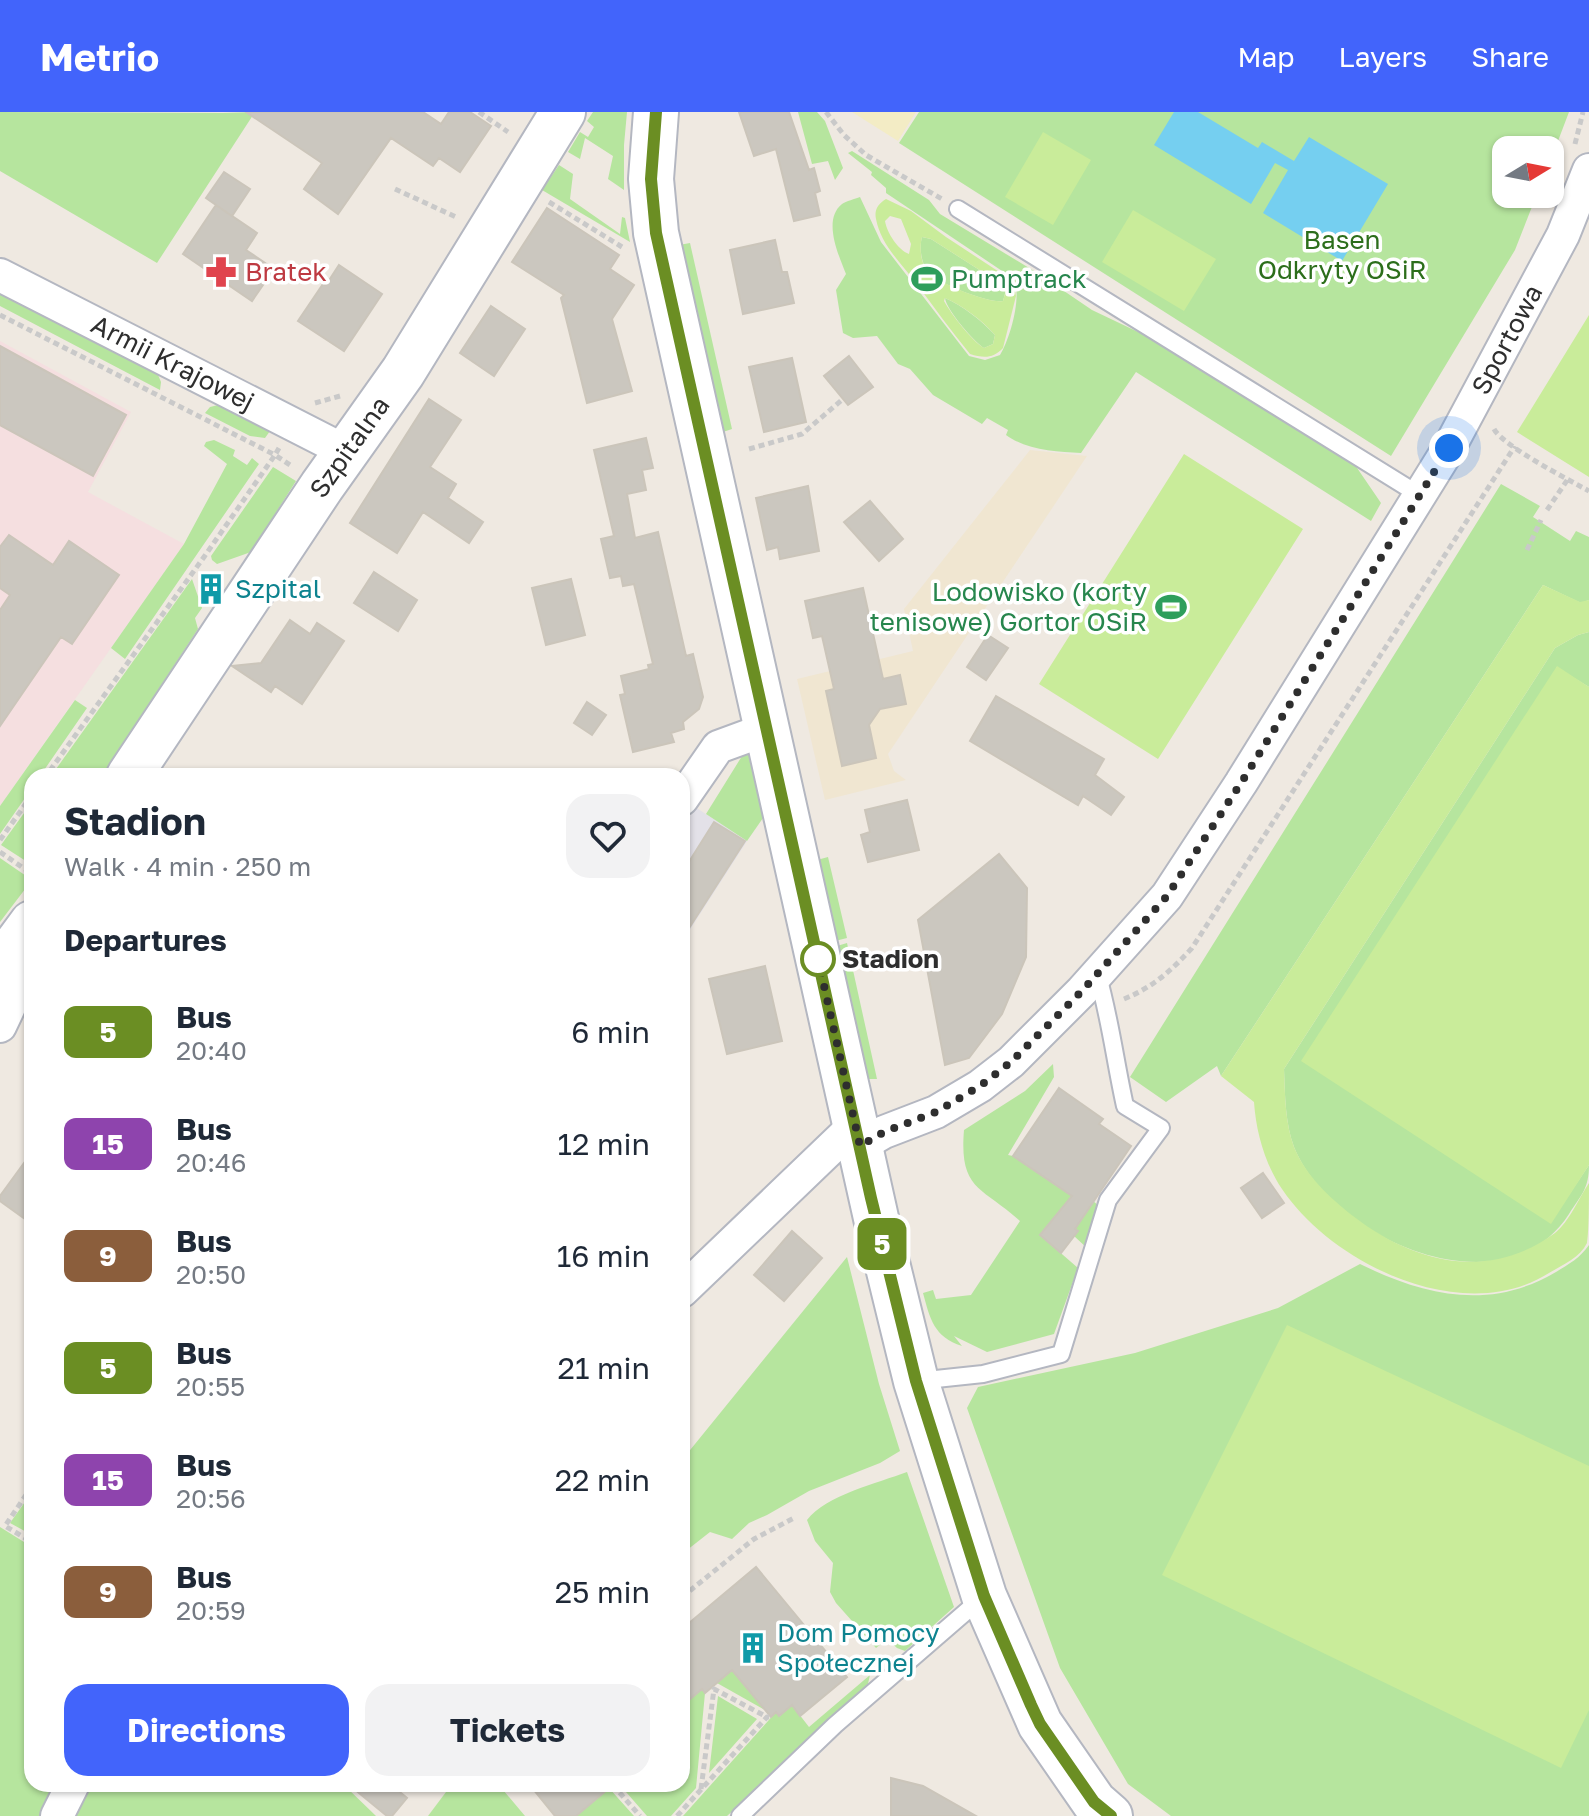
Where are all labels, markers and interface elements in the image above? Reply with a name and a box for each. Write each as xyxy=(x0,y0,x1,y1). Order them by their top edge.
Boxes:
text: Metrio xyxy=(40,34,159,79)
text: Map xyxy=(1237,40,1295,73)
text: Layers xyxy=(1339,40,1427,73)
text: Share xyxy=(1471,40,1549,73)
north arrow xyxy=(1492,136,1564,208)
map controls xyxy=(1492,136,1564,208)
park label: Basen Odkryty OSiR xyxy=(1258,224,1426,285)
pharmacy icon: Bratek xyxy=(204,255,238,289)
place label: Bratek xyxy=(245,256,327,287)
sports icon: Pumptrack xyxy=(910,262,944,296)
place label: Pumptrack xyxy=(951,263,1087,294)
street label: Sportowa xyxy=(1465,279,1549,400)
street label: Armii Krajowej xyxy=(86,308,260,417)
street label: Szpitalna xyxy=(303,390,396,503)
your location xyxy=(1429,428,1469,468)
building icon: Szpital xyxy=(194,572,228,606)
place label: Szpital xyxy=(235,573,321,604)
place label: Lodowisko (korty tenisowe) Gortor OSiR xyxy=(869,576,1147,637)
sports icon: Lodowisko (korty tenisowe) Gortor OSiR xyxy=(1154,590,1188,624)
button: heart xyxy=(566,794,650,878)
text: Stadion xyxy=(64,798,206,843)
text: Walk · 4 min · 250 m xyxy=(64,851,311,882)
text: Departures xyxy=(64,922,227,958)
marker: Stadion xyxy=(801,942,835,976)
place label: Stadion xyxy=(842,943,939,974)
text: Bus xyxy=(176,999,232,1035)
text: 6 min xyxy=(571,1014,650,1050)
text: 5 xyxy=(99,1015,117,1048)
text: 20:40 xyxy=(176,1035,247,1066)
text: Bus xyxy=(176,1111,232,1147)
text: 12 min xyxy=(558,1126,650,1162)
text: 15 xyxy=(92,1127,124,1160)
text: 20:46 xyxy=(176,1147,247,1178)
line badge: 5 xyxy=(856,1218,908,1270)
text: Bus xyxy=(176,1223,232,1259)
text: 5 xyxy=(873,1227,891,1260)
text: 16 min xyxy=(557,1238,650,1274)
text: 9 xyxy=(99,1239,117,1272)
text: 20:50 xyxy=(176,1259,246,1290)
text: Bus xyxy=(176,1335,232,1371)
text: 21 min xyxy=(558,1350,650,1386)
text: 5 xyxy=(99,1351,117,1384)
text: 20:55 xyxy=(176,1371,245,1402)
text: Bus xyxy=(176,1447,232,1483)
text: 22 min xyxy=(555,1462,650,1498)
text: 15 xyxy=(92,1463,124,1496)
text: 20:56 xyxy=(176,1483,246,1514)
text: Bus xyxy=(176,1559,232,1595)
text: 25 min xyxy=(555,1574,650,1610)
text: 9 xyxy=(99,1575,117,1608)
text: 20:59 xyxy=(176,1595,246,1626)
place label: Dom Pomocy Społecznej xyxy=(777,1617,940,1678)
building icon: Dom Pomocy Społecznej xyxy=(736,1631,770,1665)
button: Directions xyxy=(64,1684,349,1776)
button: Tickets xyxy=(365,1684,650,1776)

